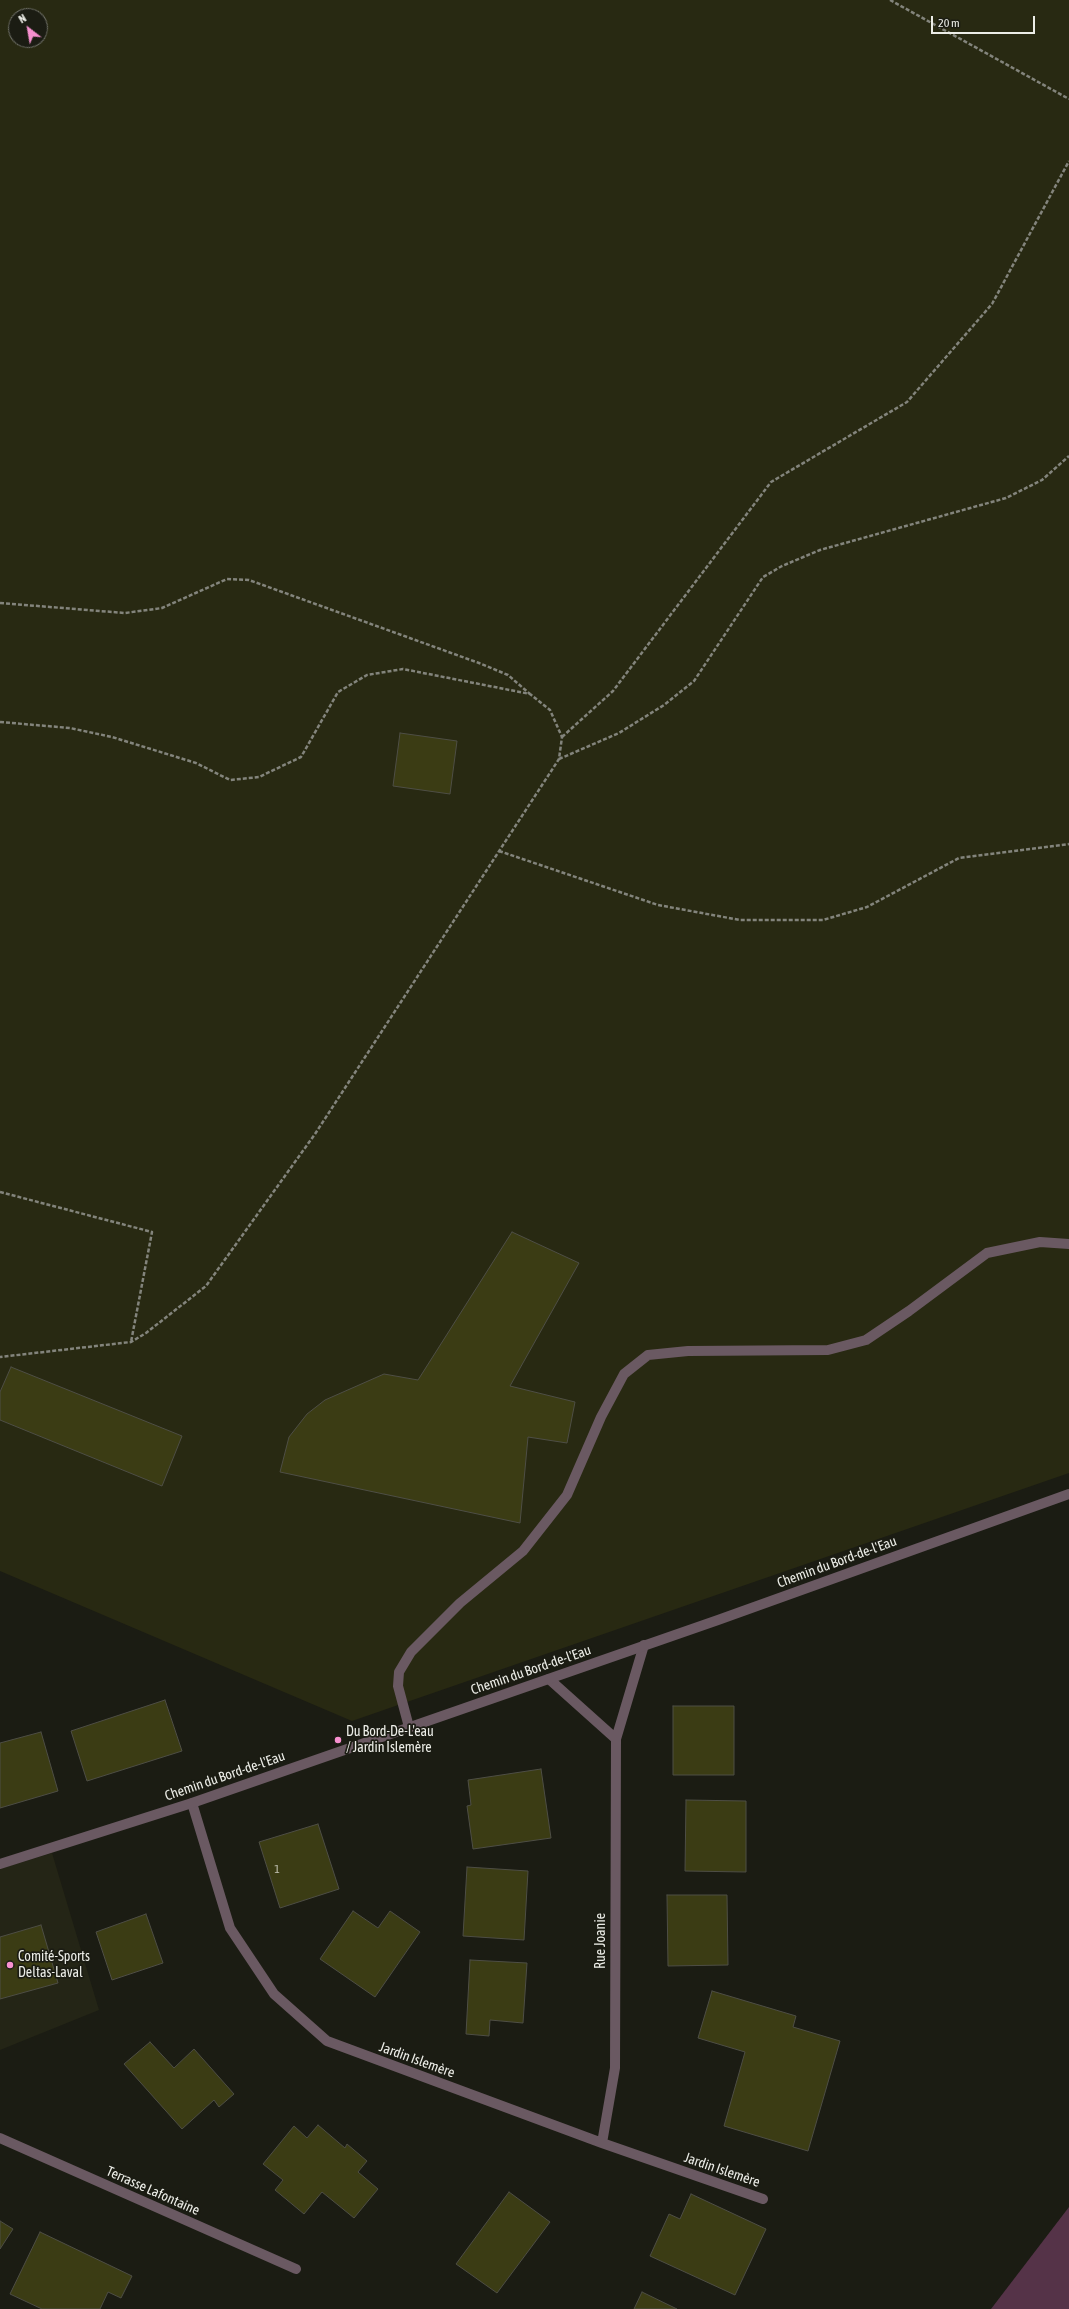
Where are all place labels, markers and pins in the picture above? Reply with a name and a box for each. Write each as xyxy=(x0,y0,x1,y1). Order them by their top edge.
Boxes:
place label: Du Bord-De-L'eau / Jardin Islemère xyxy=(346,1724,434,1756)
marker: Du Bord-De-L'eau / Jardin Islemère xyxy=(333,1735,343,1745)
place label: Comité-Sports Deltas-Laval xyxy=(18,1949,90,1982)
marker: Comité-Sports Deltas-Laval xyxy=(5,1960,15,1970)

